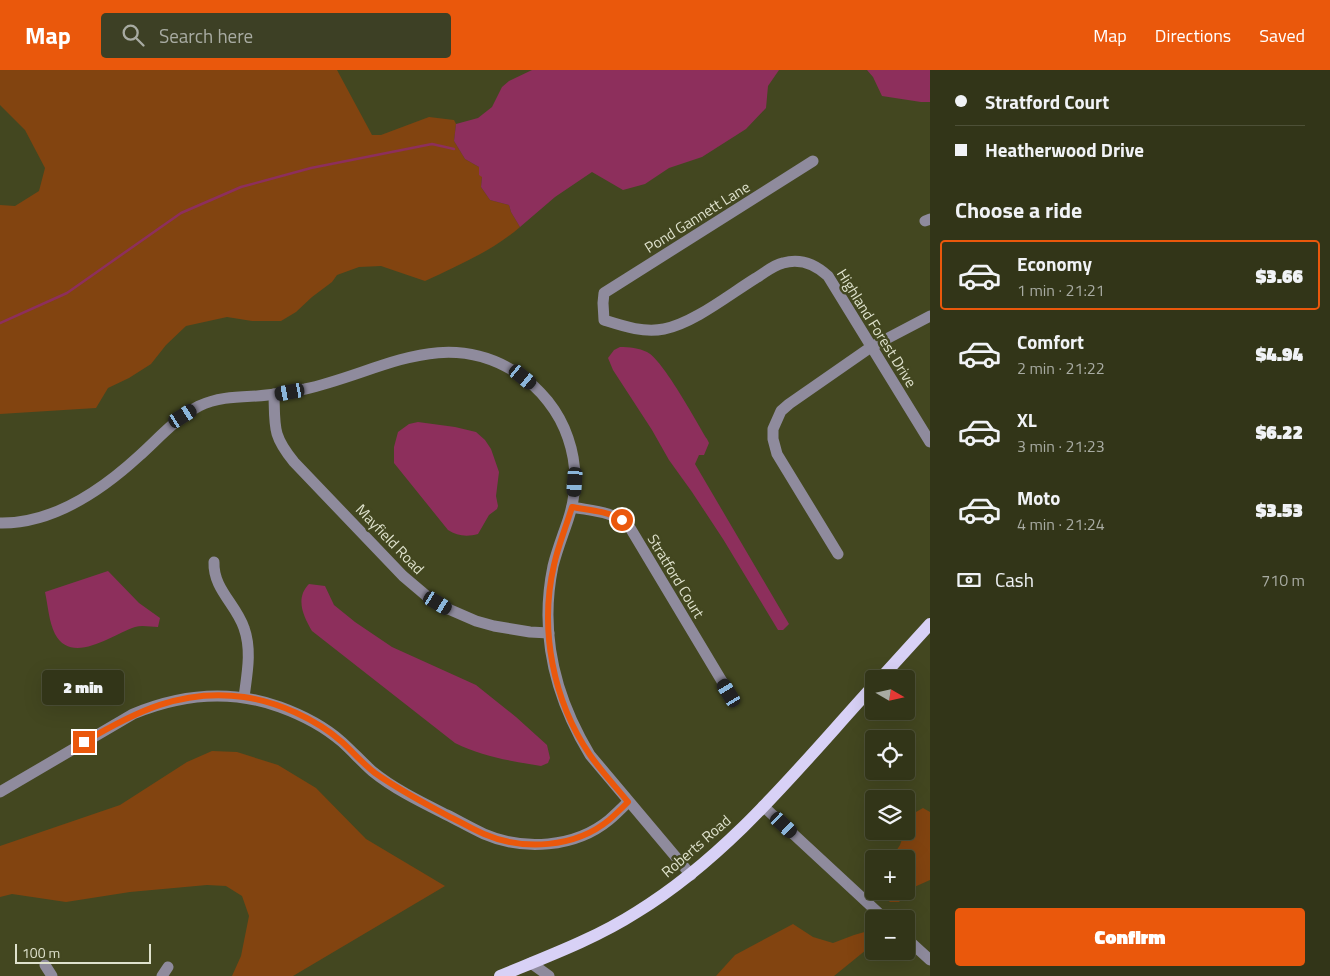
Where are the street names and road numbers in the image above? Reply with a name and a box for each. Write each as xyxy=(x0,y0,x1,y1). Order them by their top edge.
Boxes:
street label: Pond Gannett Lane xyxy=(640,175,754,259)
street label: Highland Forest Drive xyxy=(831,264,923,392)
street label: Mayfield Road xyxy=(350,499,430,579)
street label: Stratford Court xyxy=(642,530,711,623)
street label: Roberts Road xyxy=(656,809,736,883)

